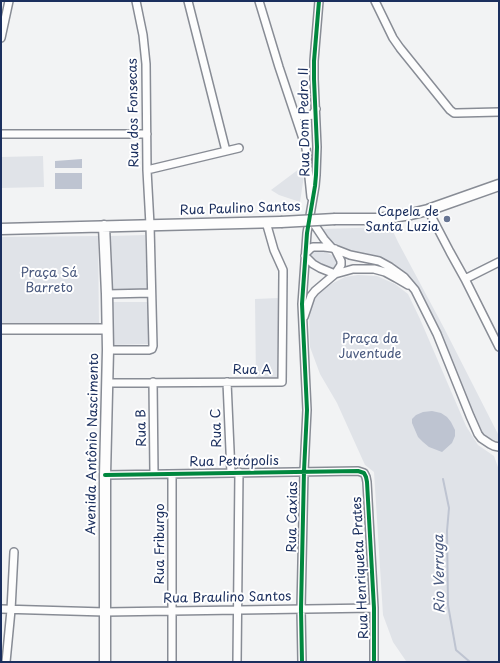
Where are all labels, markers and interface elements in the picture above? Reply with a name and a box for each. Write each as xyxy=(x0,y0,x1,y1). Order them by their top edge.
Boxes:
street label: Rua dos Fonsecas xyxy=(125,58,143,168)
street label: Rua Dom Pedro II xyxy=(296,67,314,177)
street label: Rua Paulino Santos xyxy=(179,199,301,219)
place label: Capela de Santa Luzia xyxy=(365,204,439,235)
marker: Capela de Santa Luzia xyxy=(442,214,452,224)
park label: Praça Sá Barreto xyxy=(20,265,78,296)
park label: Praça da Juventude xyxy=(338,331,402,362)
street label: Avenida Antônio Nascimento xyxy=(84,353,102,535)
street label: Rua A xyxy=(232,362,272,378)
street label: Rua C xyxy=(209,408,225,448)
street label: Rua B xyxy=(134,409,150,447)
street label: Rua Petrópolis xyxy=(189,453,279,471)
street label: Rua Caxias xyxy=(285,481,301,553)
street label: Rua Henriqueta Prates xyxy=(349,496,373,640)
street label: Rua Friburgo xyxy=(152,503,168,585)
water label: Rio Verruga xyxy=(431,534,449,614)
street label: Rua Braulino Santos xyxy=(163,589,291,607)

